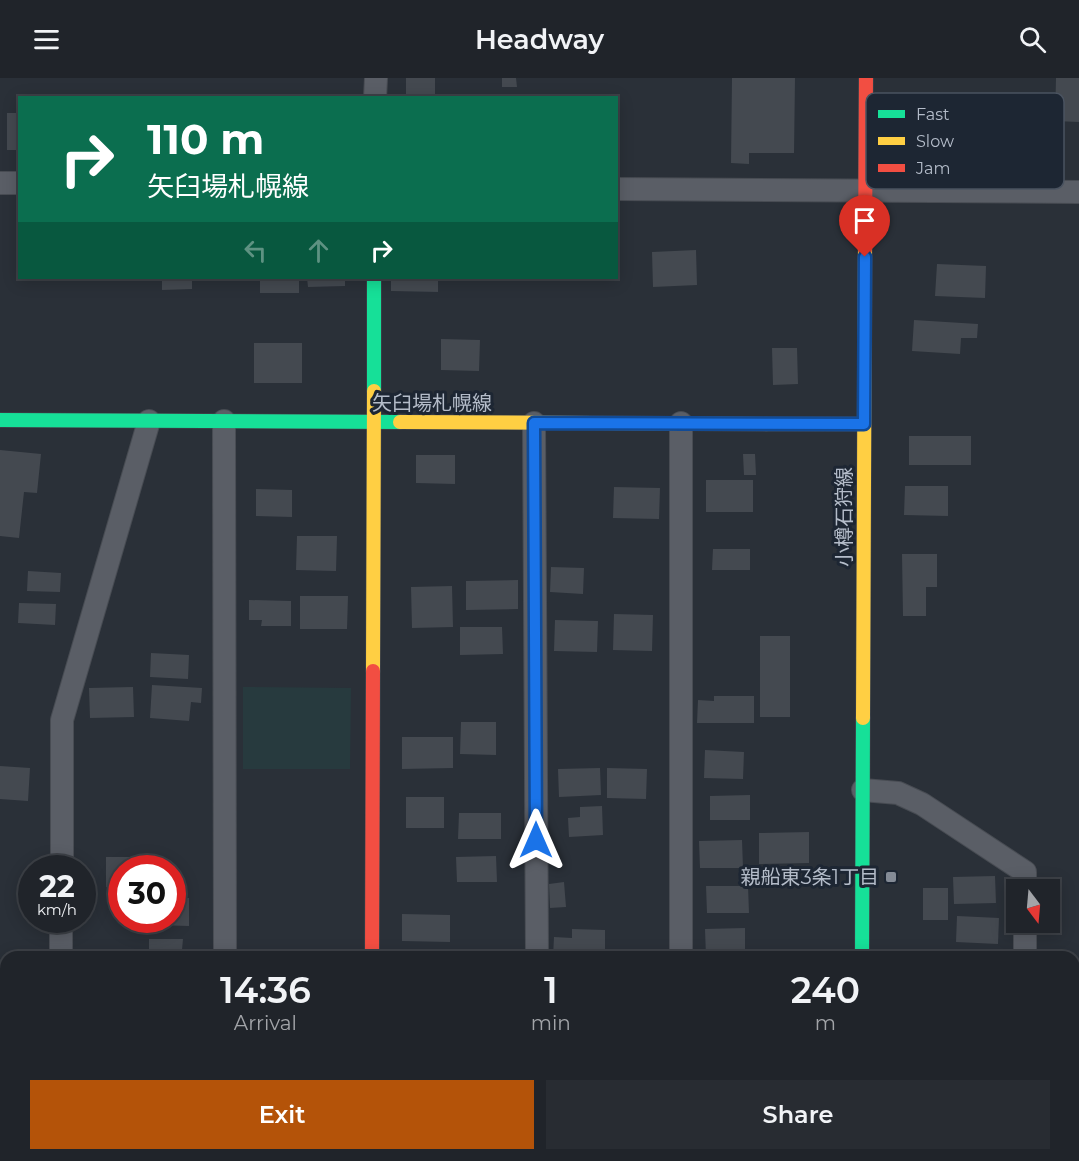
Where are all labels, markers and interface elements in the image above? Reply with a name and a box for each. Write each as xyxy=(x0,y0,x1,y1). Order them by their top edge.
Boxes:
icon: menu xyxy=(30,23,63,56)
text: Headway xyxy=(475,23,604,56)
icon: search xyxy=(1016,23,1049,56)
legend xyxy=(866,93,1064,189)
text: Fast xyxy=(916,105,950,124)
text: 110 m xyxy=(147,113,264,165)
icon: right xyxy=(48,120,126,198)
text: Slow xyxy=(916,132,954,151)
text: Jam xyxy=(915,159,950,178)
text: 矢臼場札幌線 xyxy=(147,170,309,203)
pin xyxy=(839,195,890,257)
icon: arrive xyxy=(848,204,881,237)
icon: left xyxy=(239,234,272,267)
icon: ahead xyxy=(302,234,335,267)
icon: right xyxy=(365,234,398,267)
street label: 矢臼場札幌線 xyxy=(372,391,492,415)
street label: 小樽石狩線 xyxy=(832,467,856,567)
position arrow xyxy=(504,808,568,872)
speed limit sign: 30 xyxy=(108,855,186,933)
place label: 親船東3条1丁目 xyxy=(741,865,879,889)
text: 22 xyxy=(39,868,75,905)
marker: 親船東3条1丁目 xyxy=(884,870,898,884)
north arrow xyxy=(1006,879,1060,933)
map controls xyxy=(1006,879,1060,933)
text: km/h xyxy=(37,900,77,919)
text: 14:36 xyxy=(220,968,311,1012)
text: 1 xyxy=(544,968,558,1012)
text: 240 xyxy=(791,968,860,1012)
text: Arrival xyxy=(234,1011,297,1035)
text: min xyxy=(531,1011,571,1035)
text: m xyxy=(815,1011,836,1035)
button: Exit xyxy=(30,1080,534,1149)
button: Share xyxy=(546,1080,1050,1149)

